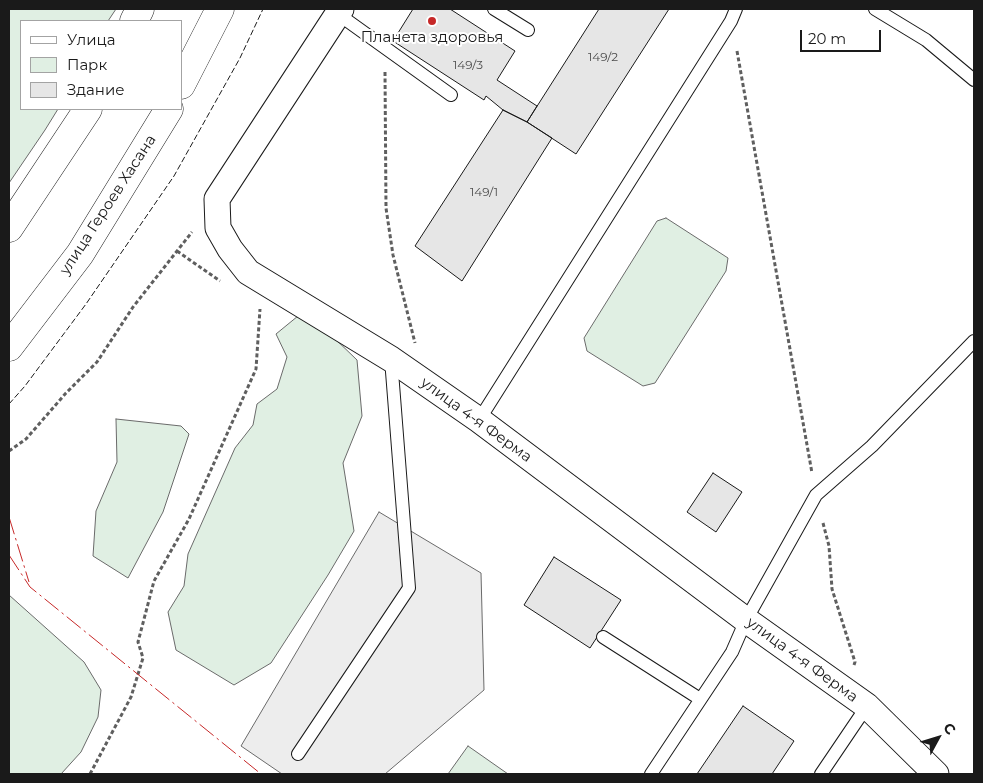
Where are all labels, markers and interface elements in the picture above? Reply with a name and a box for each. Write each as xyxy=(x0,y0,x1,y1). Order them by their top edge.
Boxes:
marker: Планета здоровья xyxy=(426,15,438,27)
legend xyxy=(20,20,182,110)
scale bar xyxy=(803,20,884,52)
place label: Планета здоровья xyxy=(361,29,503,47)
text: 20 m xyxy=(808,29,846,48)
text: Улица xyxy=(67,30,115,49)
house number: 149/2 xyxy=(588,50,618,64)
text: Парк xyxy=(67,55,107,74)
house number: 149/3 xyxy=(453,58,483,72)
text: Здание xyxy=(67,80,125,99)
street label: улица Героев Хасана xyxy=(56,132,160,278)
house number: 149/1 xyxy=(470,185,498,199)
street label: улица 4-я Ферма xyxy=(417,374,535,466)
street label: улица 4-я Ферма xyxy=(743,614,861,706)
north arrow xyxy=(913,713,963,763)
text: С xyxy=(939,719,960,738)

